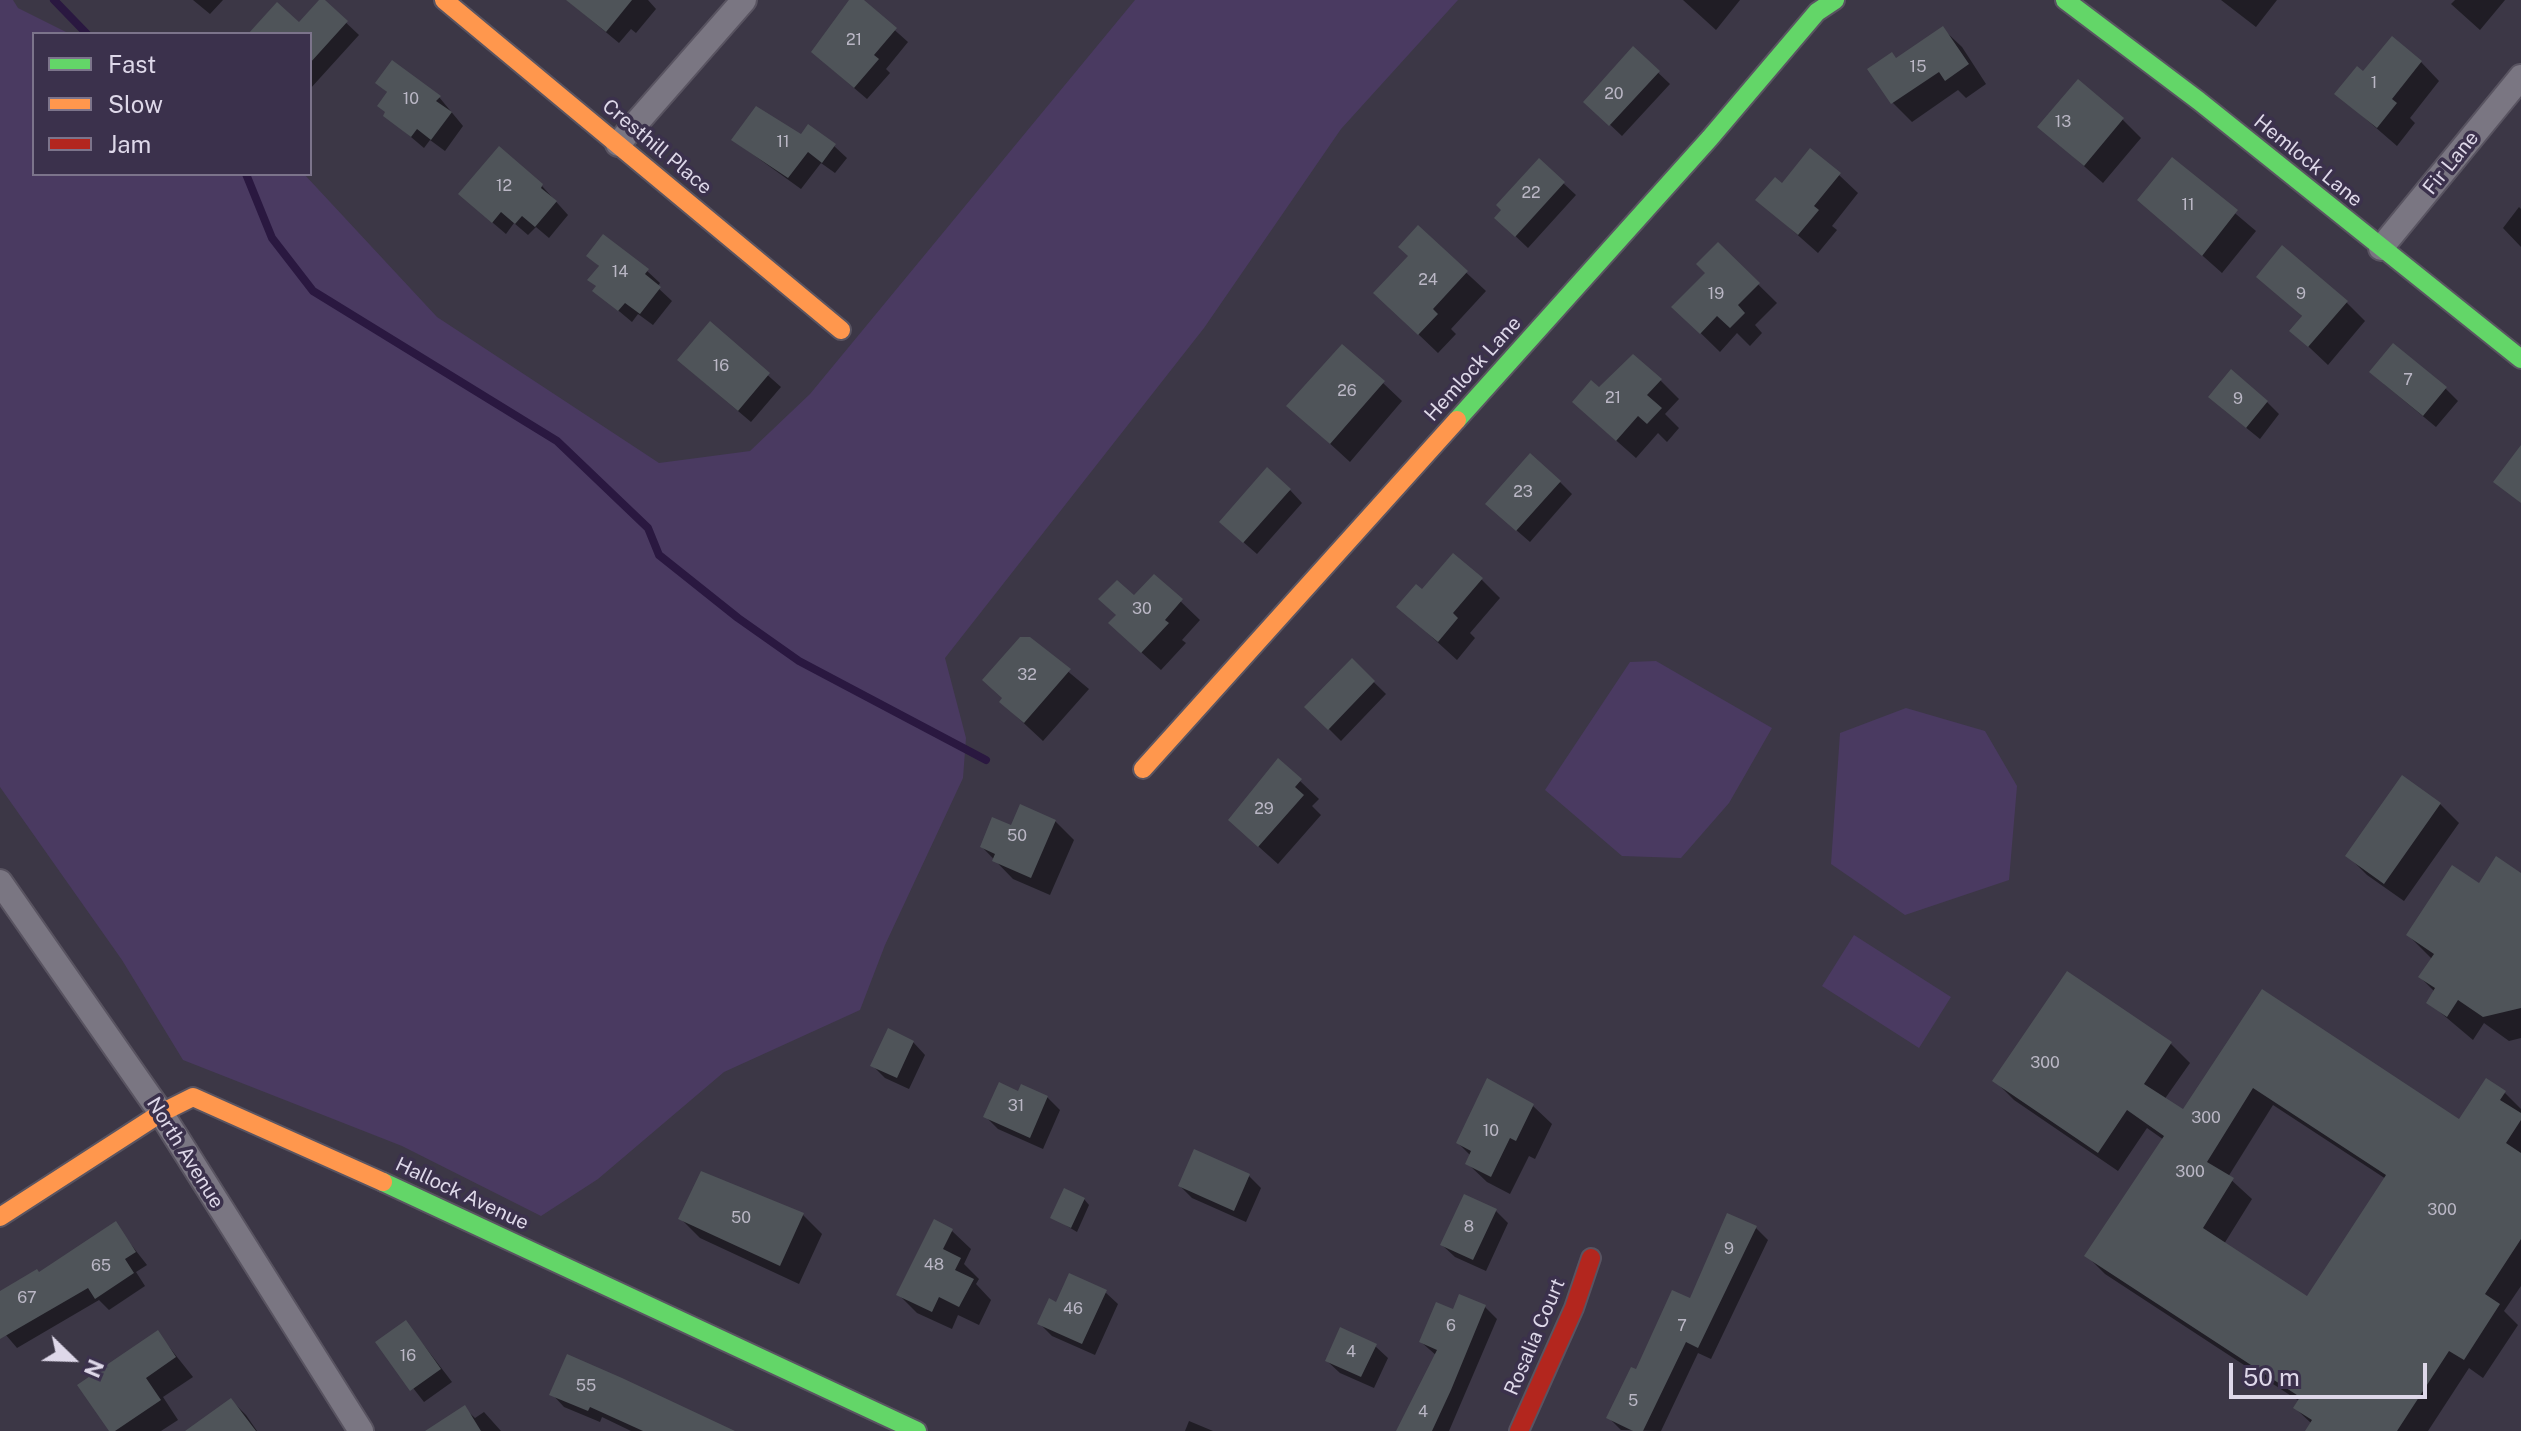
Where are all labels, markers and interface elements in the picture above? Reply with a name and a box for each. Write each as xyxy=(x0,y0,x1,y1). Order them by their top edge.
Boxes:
house number: 21 xyxy=(846,30,862,50)
legend xyxy=(32,32,312,176)
text: Fast xyxy=(108,50,156,78)
house number: 15 xyxy=(1910,57,1926,77)
house number: 1 xyxy=(2371,73,2377,93)
house number: 20 xyxy=(1604,84,1624,104)
house number: 10 xyxy=(403,89,419,109)
text: Slow xyxy=(108,90,163,118)
street label: Cresthill Place xyxy=(597,94,717,200)
street label: Hemlock Lane xyxy=(2249,110,2367,212)
house number: 13 xyxy=(2055,112,2071,132)
street label: Fir Lane xyxy=(2418,126,2484,200)
text: Jam xyxy=(108,130,151,158)
house number: 11 xyxy=(776,132,790,152)
house number: 12 xyxy=(496,176,512,196)
house number: 22 xyxy=(1521,183,1541,203)
house number: 11 xyxy=(2181,195,2195,215)
house number: 14 xyxy=(612,262,628,282)
house number: 24 xyxy=(1418,270,1438,290)
house number: 19 xyxy=(1708,284,1724,304)
house number: 9 xyxy=(2296,284,2306,304)
street label: Hemlock Lane xyxy=(1420,312,1526,426)
house number: 16 xyxy=(713,356,729,376)
house number: 7 xyxy=(2403,370,2413,390)
house number: 26 xyxy=(1337,381,1357,401)
house number: 21 xyxy=(1605,388,1621,408)
house number: 9 xyxy=(2233,389,2243,409)
house number: 23 xyxy=(1513,482,1533,502)
house number: 30 xyxy=(1132,599,1152,619)
house number: 32 xyxy=(1017,665,1037,685)
house number: 29 xyxy=(1254,799,1274,819)
house number: 50 xyxy=(1007,826,1027,846)
house number: 300 xyxy=(2030,1053,2060,1073)
street label: North Avenue xyxy=(141,1093,229,1213)
house number: 31 xyxy=(1008,1096,1024,1116)
house number: 300 xyxy=(2191,1108,2221,1128)
house number: 10 xyxy=(1483,1121,1499,1141)
street label: Hallock Avenue xyxy=(391,1153,533,1235)
house number: 300 xyxy=(2175,1162,2205,1182)
house number: 300 xyxy=(2427,1200,2457,1220)
house number: 50 xyxy=(731,1208,751,1228)
house number: 8 xyxy=(1464,1217,1474,1237)
house number: 9 xyxy=(1724,1239,1734,1259)
house number: 48 xyxy=(924,1255,944,1275)
house number: 65 xyxy=(91,1256,111,1276)
street label: Rosalia Court xyxy=(1500,1275,1570,1399)
house number: 67 xyxy=(17,1288,37,1308)
house number: 46 xyxy=(1063,1299,1083,1319)
house number: 6 xyxy=(1446,1316,1456,1336)
house number: 7 xyxy=(1677,1316,1687,1336)
north arrow xyxy=(32,1319,112,1399)
house number: 4 xyxy=(1346,1342,1356,1362)
house number: 16 xyxy=(400,1346,416,1366)
scale bar xyxy=(2233,1347,2431,1397)
text: N xyxy=(79,1355,109,1381)
text: 50 m xyxy=(2243,1363,2300,1391)
house number: 55 xyxy=(576,1376,596,1396)
house number: 5 xyxy=(1628,1391,1638,1411)
house number: 4 xyxy=(1418,1402,1428,1422)

